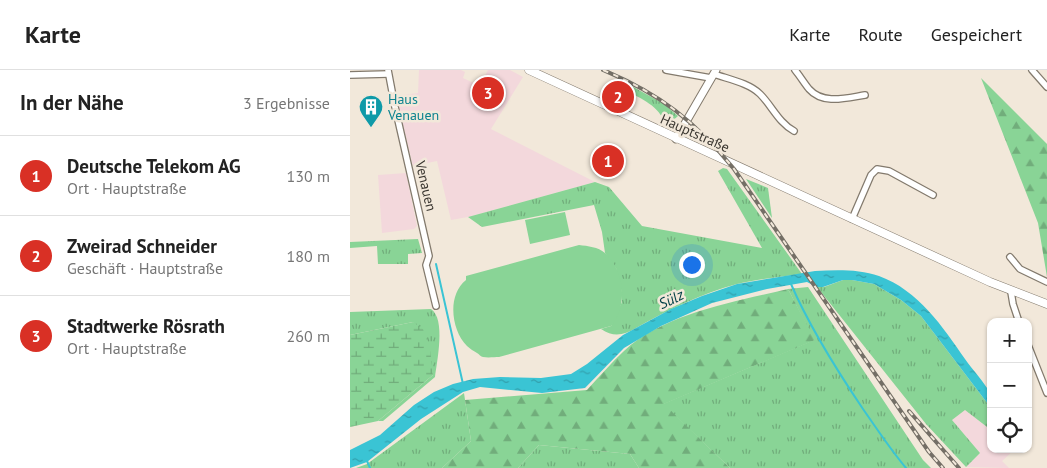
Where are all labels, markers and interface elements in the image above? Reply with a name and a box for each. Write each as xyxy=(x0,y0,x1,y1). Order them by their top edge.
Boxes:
text: Karte xyxy=(25,19,81,50)
text: Karte xyxy=(789,23,830,46)
text: Route xyxy=(858,23,903,46)
text: Gespeichert xyxy=(931,23,1022,46)
pin: 3 xyxy=(472,74,504,112)
pin: 2 xyxy=(602,78,634,116)
text: In der Nähe xyxy=(20,89,124,116)
place label: Haus Venauen xyxy=(387,90,439,124)
text: 3 Ergebnisse xyxy=(243,93,330,113)
building icon: Haus Venauen xyxy=(358,94,384,128)
street label: Hauptstraße xyxy=(658,110,732,156)
pin: 1 xyxy=(592,142,624,180)
text: Deutsche Telekom AG xyxy=(67,154,241,178)
street label: Venauen xyxy=(411,158,441,213)
text: 1 xyxy=(31,166,41,186)
text: 130 m xyxy=(287,166,330,186)
text: Ort · Hauptstraße xyxy=(67,178,187,198)
text: Zweirad Schneider xyxy=(67,234,217,258)
text: 2 xyxy=(31,246,41,266)
text: 180 m xyxy=(287,246,330,266)
your location xyxy=(679,252,705,278)
text: Geschäft · Hauptstraße xyxy=(67,258,223,278)
water label: Sülz xyxy=(655,285,687,313)
text: Stadtwerke Rösrath xyxy=(67,314,225,338)
map controls xyxy=(987,318,1032,453)
button: + xyxy=(987,318,1032,363)
text: 3 xyxy=(31,326,41,346)
text: 260 m xyxy=(287,326,330,346)
text: Ort · Hauptstraße xyxy=(67,338,187,358)
button: − xyxy=(987,363,1032,408)
button: locate xyxy=(987,408,1032,453)

